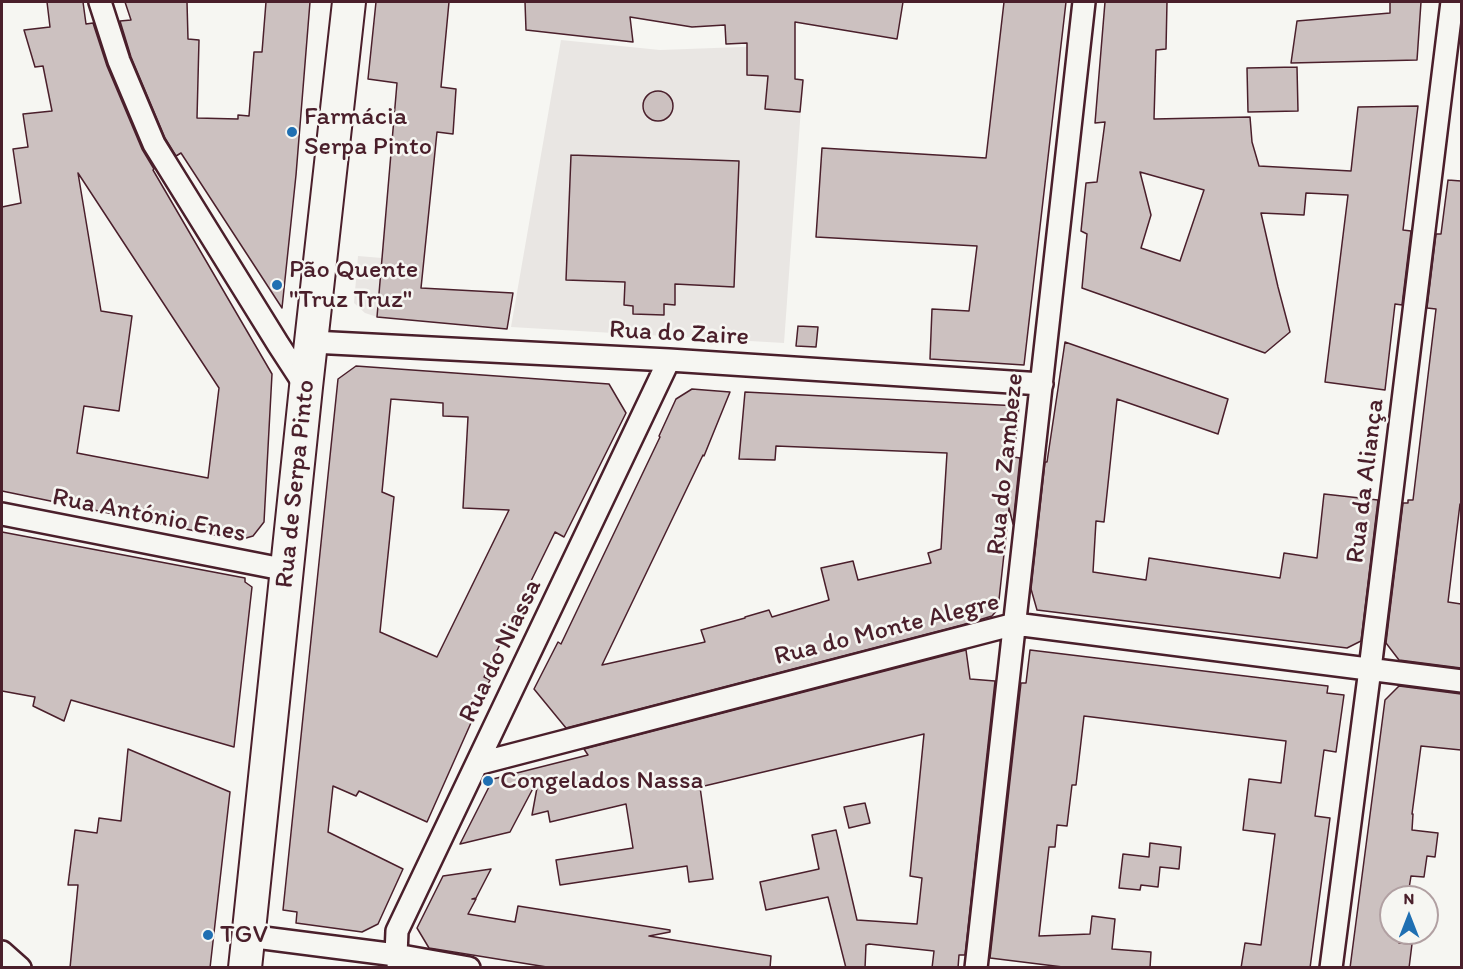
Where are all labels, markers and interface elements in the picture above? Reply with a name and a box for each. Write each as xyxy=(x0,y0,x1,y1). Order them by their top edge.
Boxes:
place label: Farmácia Serpa Pinto xyxy=(304,101,432,162)
marker: Farmácia Serpa Pinto xyxy=(285,125,299,139)
place label: Pão Quente "Truz Truz" xyxy=(289,254,418,316)
marker: Pão Quente "Truz Truz" xyxy=(270,278,284,292)
street label: Rua do Zaire xyxy=(608,315,750,353)
street label: Rua do Zambeze xyxy=(981,371,1031,557)
street label: Rua de Serpa Pinto xyxy=(270,378,322,590)
street label: Rua da Aliança xyxy=(1340,397,1392,565)
street label: Rua António Enes xyxy=(50,482,248,550)
street label: Rua do Niassa xyxy=(453,574,549,728)
street label: Rua do Monte Alegre xyxy=(771,587,1003,673)
place label: Congelados Nassa xyxy=(500,765,703,797)
marker: Congelados Nassa xyxy=(481,774,495,788)
north arrow xyxy=(1379,885,1439,945)
text: N xyxy=(1404,889,1414,908)
place label: TGV xyxy=(220,919,268,951)
marker: TGV xyxy=(201,928,215,942)

